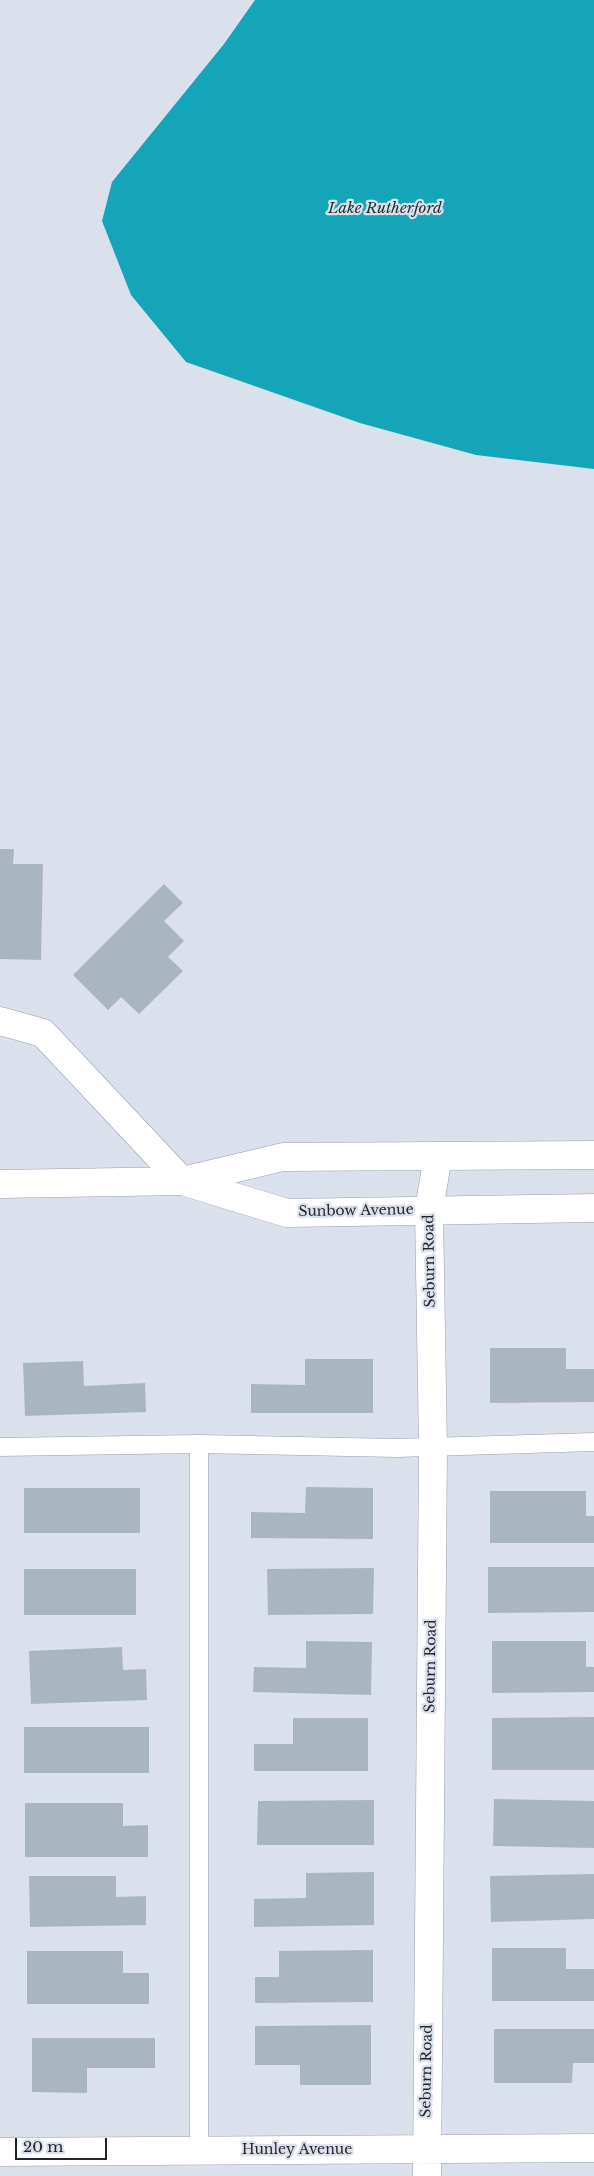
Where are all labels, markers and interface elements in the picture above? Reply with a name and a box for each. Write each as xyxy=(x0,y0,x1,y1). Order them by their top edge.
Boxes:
water label: Lake Rutherford xyxy=(328,200,442,218)
street label: Sunbow Avenue xyxy=(298,1202,414,1220)
street label: Seburn Road xyxy=(421,1214,439,1308)
street label: Seburn Road xyxy=(422,1619,440,1713)
street label: Seburn Road xyxy=(418,2024,436,2118)
scale bar xyxy=(18,2128,110,2160)
text: 20 m xyxy=(23,2137,63,2156)
street label: Hunley Avenue xyxy=(242,2142,352,2158)

